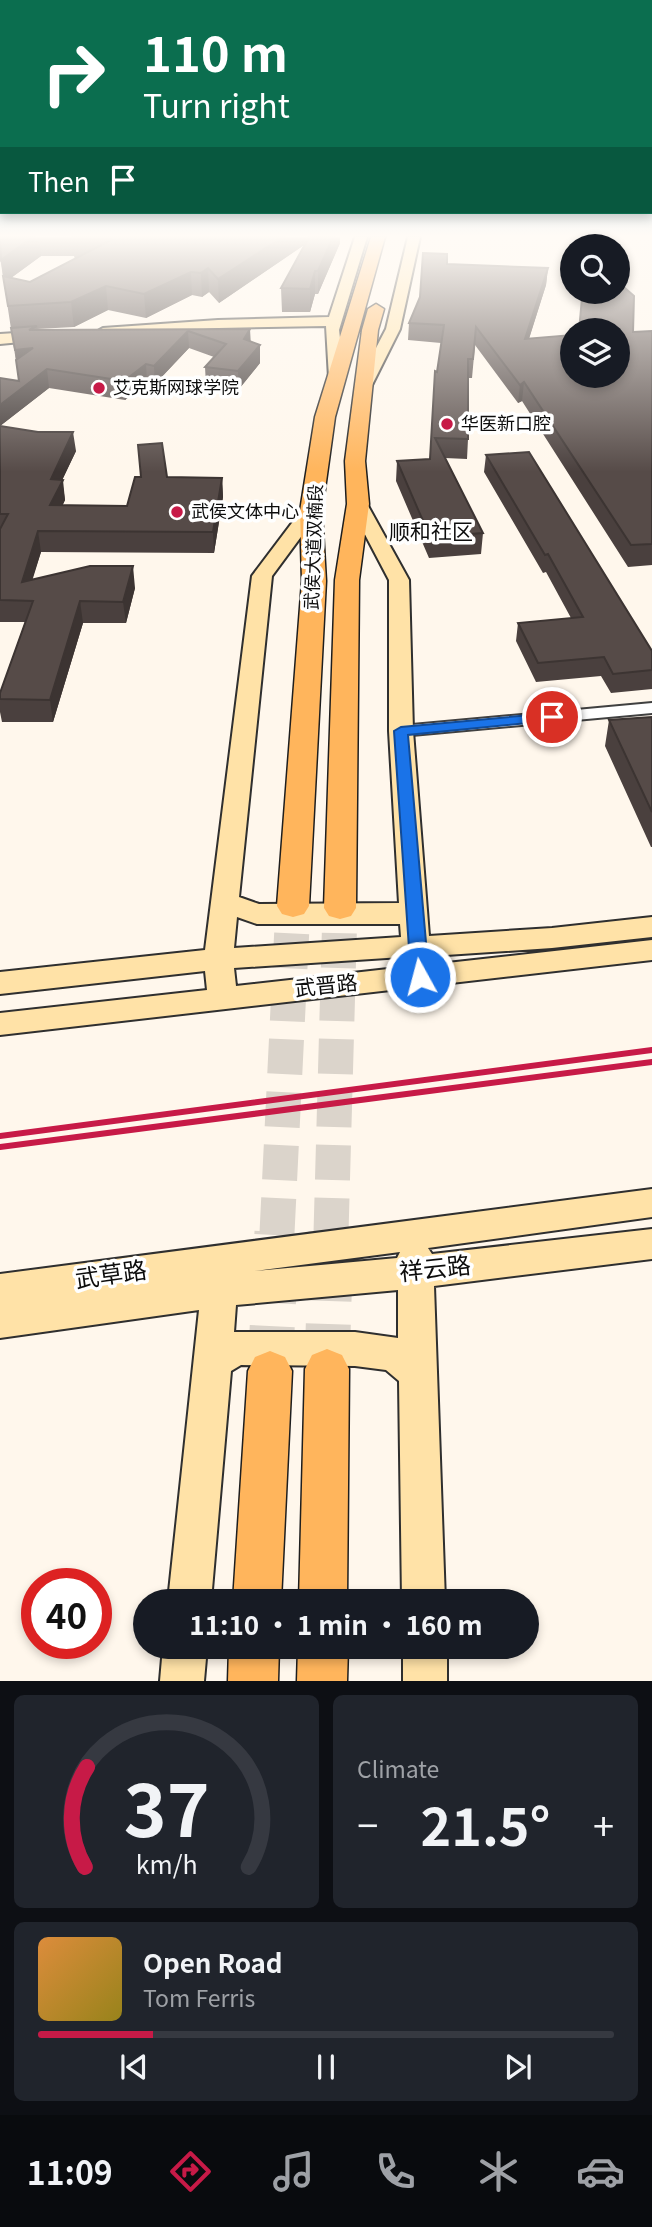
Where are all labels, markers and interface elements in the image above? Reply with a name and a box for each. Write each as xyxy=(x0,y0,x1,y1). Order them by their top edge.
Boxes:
text: 110 m xyxy=(143,15,288,86)
icon: right xyxy=(28,28,119,119)
text: Turn right xyxy=(143,81,290,127)
icon: arrive xyxy=(104,161,142,199)
text: Then xyxy=(28,162,90,199)
map controls xyxy=(560,234,630,388)
button: search xyxy=(560,234,630,304)
button: layers xyxy=(560,318,630,388)
place label: 艾克斯网球学院 xyxy=(113,373,239,399)
marker: 艾克斯网球学院 xyxy=(91,380,107,396)
place label: 华医新口腔 xyxy=(461,409,551,435)
marker: 华医新口腔 xyxy=(439,416,455,432)
street label: 武侯大道双楠段 xyxy=(297,484,327,610)
place label: 武侯文体中心 xyxy=(191,497,299,523)
marker: 武侯文体中心 xyxy=(169,504,185,520)
district label: 顺和社区 xyxy=(389,515,473,545)
pin xyxy=(522,687,582,747)
icon: arrive xyxy=(533,698,571,736)
position arrow xyxy=(383,940,457,1014)
street label: 武晋路 xyxy=(293,966,359,1002)
street label: 祥云路 xyxy=(397,1245,472,1288)
street label: 武草路 xyxy=(73,1250,149,1295)
speed limit sign: 40 xyxy=(21,1568,112,1659)
text: 11:10 · 1 min · 160 m xyxy=(189,1605,483,1642)
text: Climate xyxy=(357,1751,439,1785)
text: 37 xyxy=(124,1754,209,1859)
text: 21.5° xyxy=(421,1786,550,1861)
text: − xyxy=(357,1796,378,1851)
text: + xyxy=(593,1796,614,1851)
text: km/h xyxy=(136,1845,197,1881)
text: Open Road xyxy=(143,1943,283,1980)
text: Tom Ferris xyxy=(143,1980,255,2014)
icon: previous xyxy=(115,2048,153,2086)
icon: pause xyxy=(307,2048,345,2086)
icon: next xyxy=(499,2048,537,2086)
icon: directions xyxy=(166,2147,215,2196)
icon: music xyxy=(269,2147,318,2196)
icon: phone xyxy=(371,2147,420,2196)
icon: climate xyxy=(474,2147,523,2196)
icon: car xyxy=(576,2147,625,2196)
text: 11:09 xyxy=(27,2148,113,2194)

